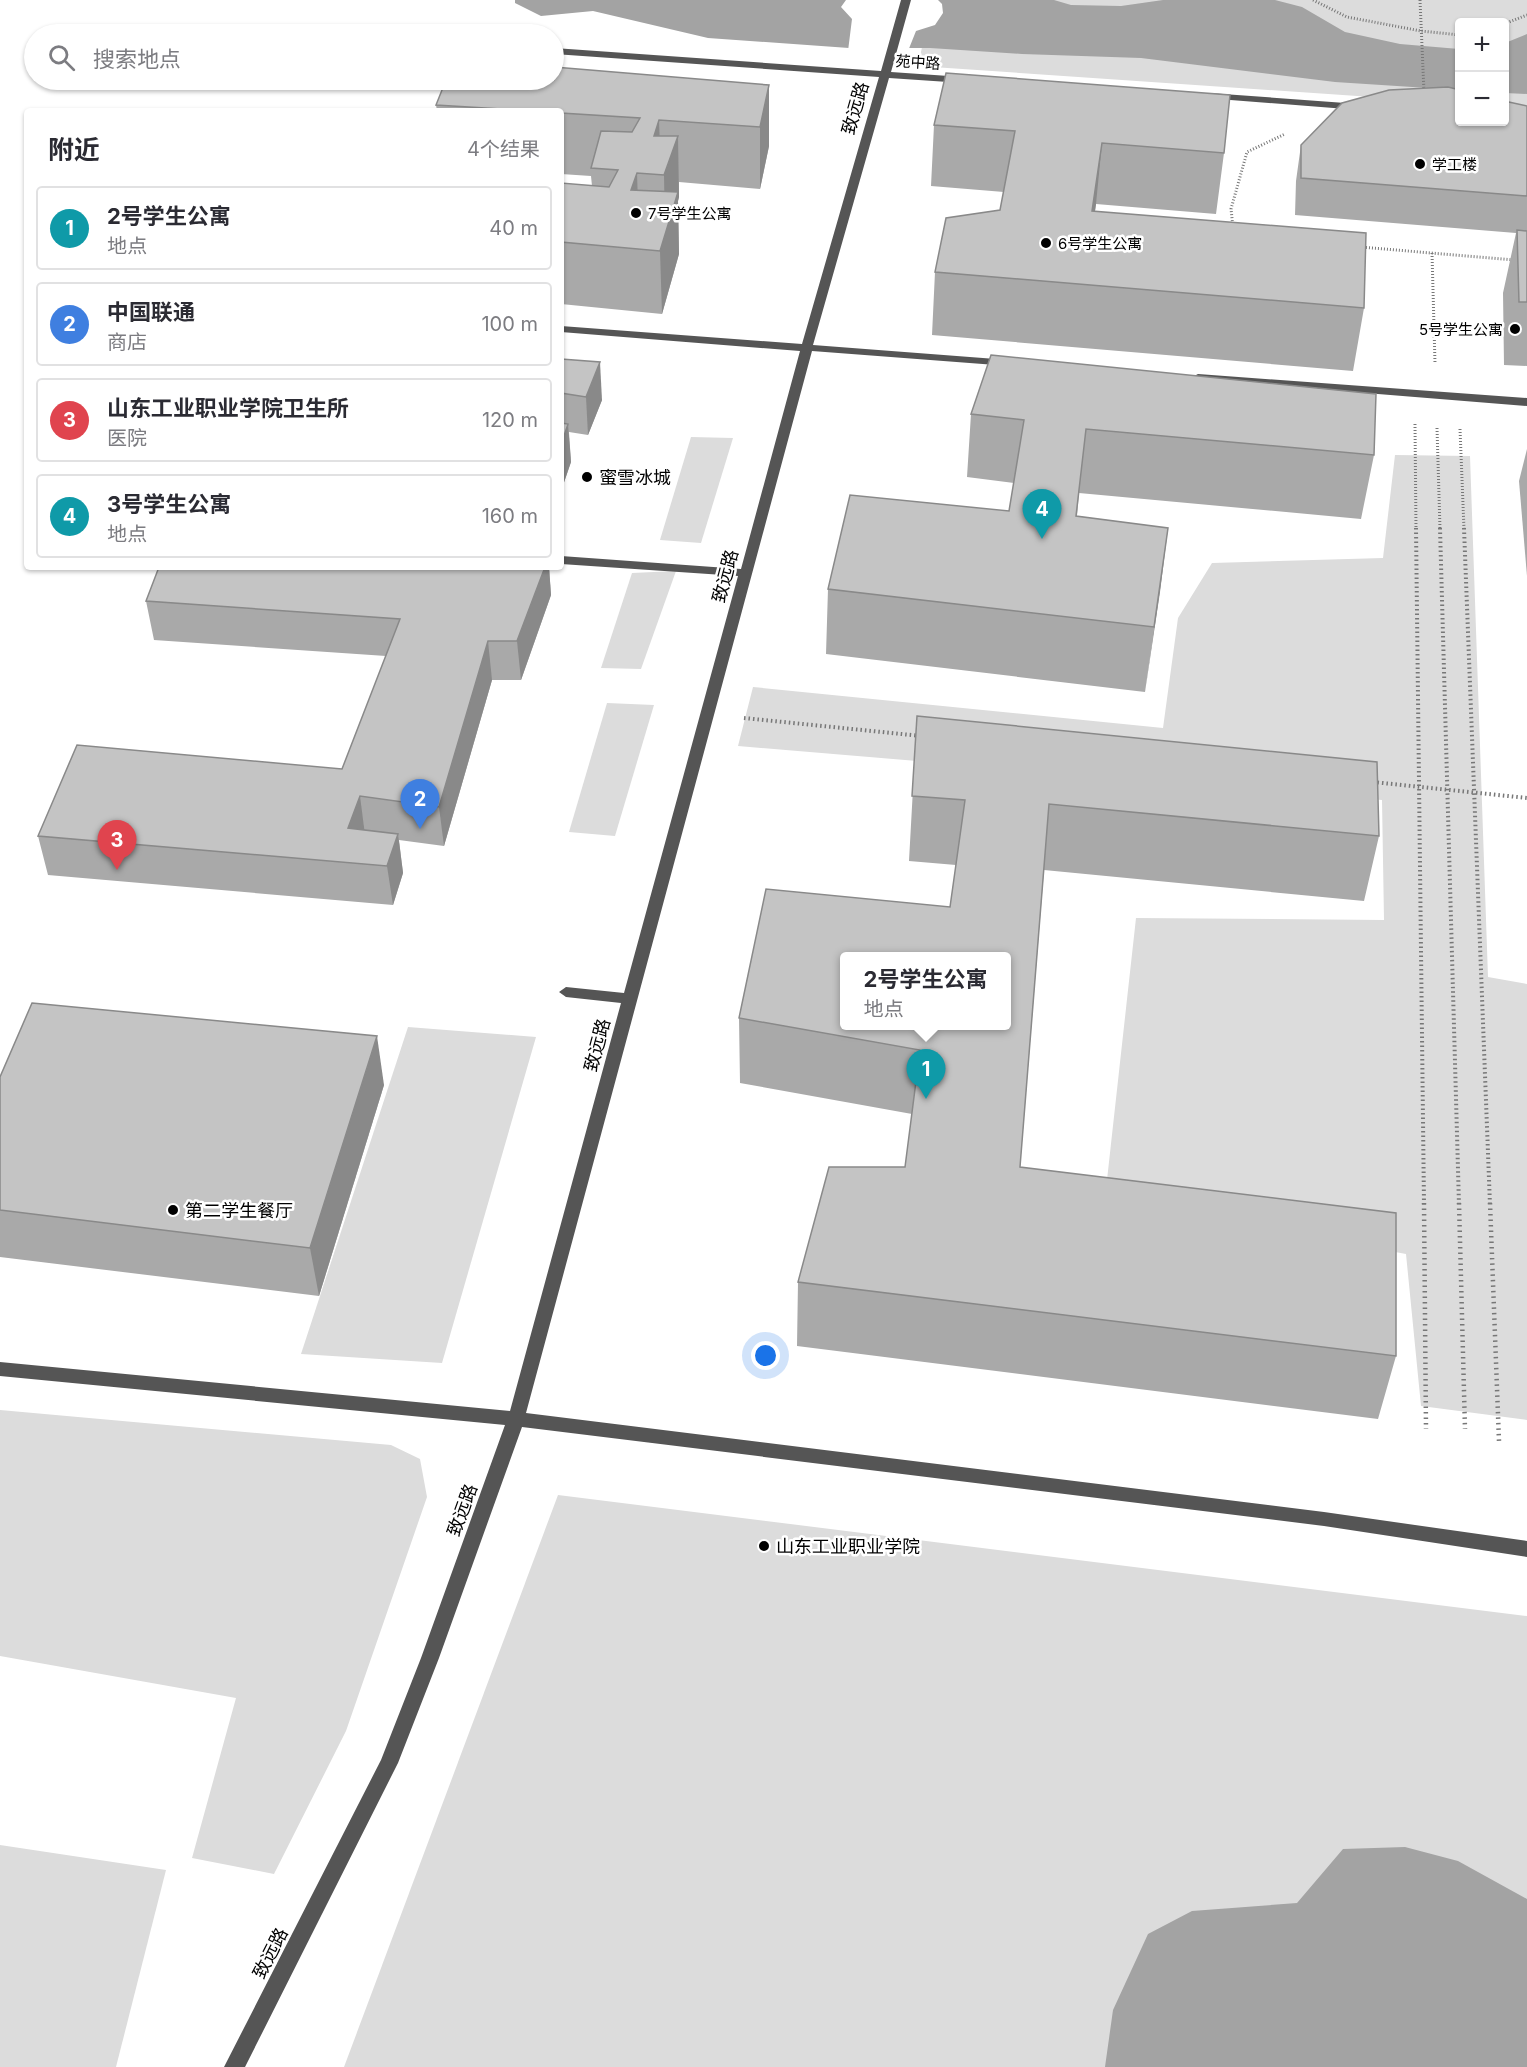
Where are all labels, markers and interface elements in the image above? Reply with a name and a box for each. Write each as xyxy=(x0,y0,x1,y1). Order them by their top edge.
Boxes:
map controls xyxy=(1455,18,1509,126)
button: + xyxy=(1455,18,1509,72)
search box xyxy=(24,24,564,90)
icon: search xyxy=(45,41,78,74)
text: 搜索地点 xyxy=(93,46,181,72)
street label: 苑中路 xyxy=(895,51,941,73)
button: − xyxy=(1455,72,1509,126)
street label: 致远路 xyxy=(837,79,873,137)
text: 附近 xyxy=(48,134,100,165)
text: 4个结果 xyxy=(467,137,540,161)
place label: 学工楼 xyxy=(1432,155,1477,174)
marker: 学工楼 xyxy=(1413,157,1427,171)
text: 2号学生公寓 xyxy=(107,203,231,229)
place label: 7号学生公寓 xyxy=(648,204,732,223)
marker: 7号学生公寓 xyxy=(629,206,643,220)
text: 1 xyxy=(65,216,74,240)
text: 40 m xyxy=(489,216,538,240)
text: 地点 xyxy=(107,234,147,258)
place label: 6号学生公寓 xyxy=(1058,234,1142,253)
marker: 6号学生公寓 xyxy=(1039,236,1053,250)
text: 中国联通 xyxy=(107,299,195,325)
text: 2 xyxy=(63,312,76,336)
text: 100 m xyxy=(481,312,538,336)
place label: 5号学生公寓 xyxy=(1419,320,1503,339)
marker: 5号学生公寓 xyxy=(1508,322,1522,336)
text: 商店 xyxy=(107,330,147,354)
text: 山东工业职业学院卫生所 xyxy=(107,395,349,421)
text: 3 xyxy=(63,408,76,432)
text: 120 m xyxy=(482,408,538,432)
text: 医院 xyxy=(107,426,147,450)
place label: 蜜雪冰城 xyxy=(599,467,671,488)
marker: 蜜雪冰城 xyxy=(580,470,594,484)
pin: 4 xyxy=(1022,490,1062,539)
text: 3号学生公寓 xyxy=(107,491,231,517)
text: 4 xyxy=(63,504,76,528)
text: 160 m xyxy=(482,504,538,528)
text: 地点 xyxy=(107,522,147,546)
street label: 致远路 xyxy=(708,547,742,605)
pin: 2 xyxy=(400,780,440,829)
pin: 3 xyxy=(98,820,136,870)
popup xyxy=(840,952,1011,1030)
text: 2号学生公寓 xyxy=(864,966,987,992)
text: 地点 xyxy=(864,997,904,1021)
street label: 致远路 xyxy=(580,1016,614,1074)
pin: 1 xyxy=(906,1050,946,1099)
place label: 第二学生餐厅 xyxy=(185,1200,293,1221)
marker: 第二学生餐厅 xyxy=(166,1203,180,1217)
your location xyxy=(751,1341,780,1370)
street label: 致远路 xyxy=(443,1481,481,1539)
place label: 山东工业职业学院 xyxy=(776,1536,920,1557)
marker: 山东工业职业学院 xyxy=(757,1539,771,1553)
street label: 致远路 xyxy=(248,1924,292,1982)

